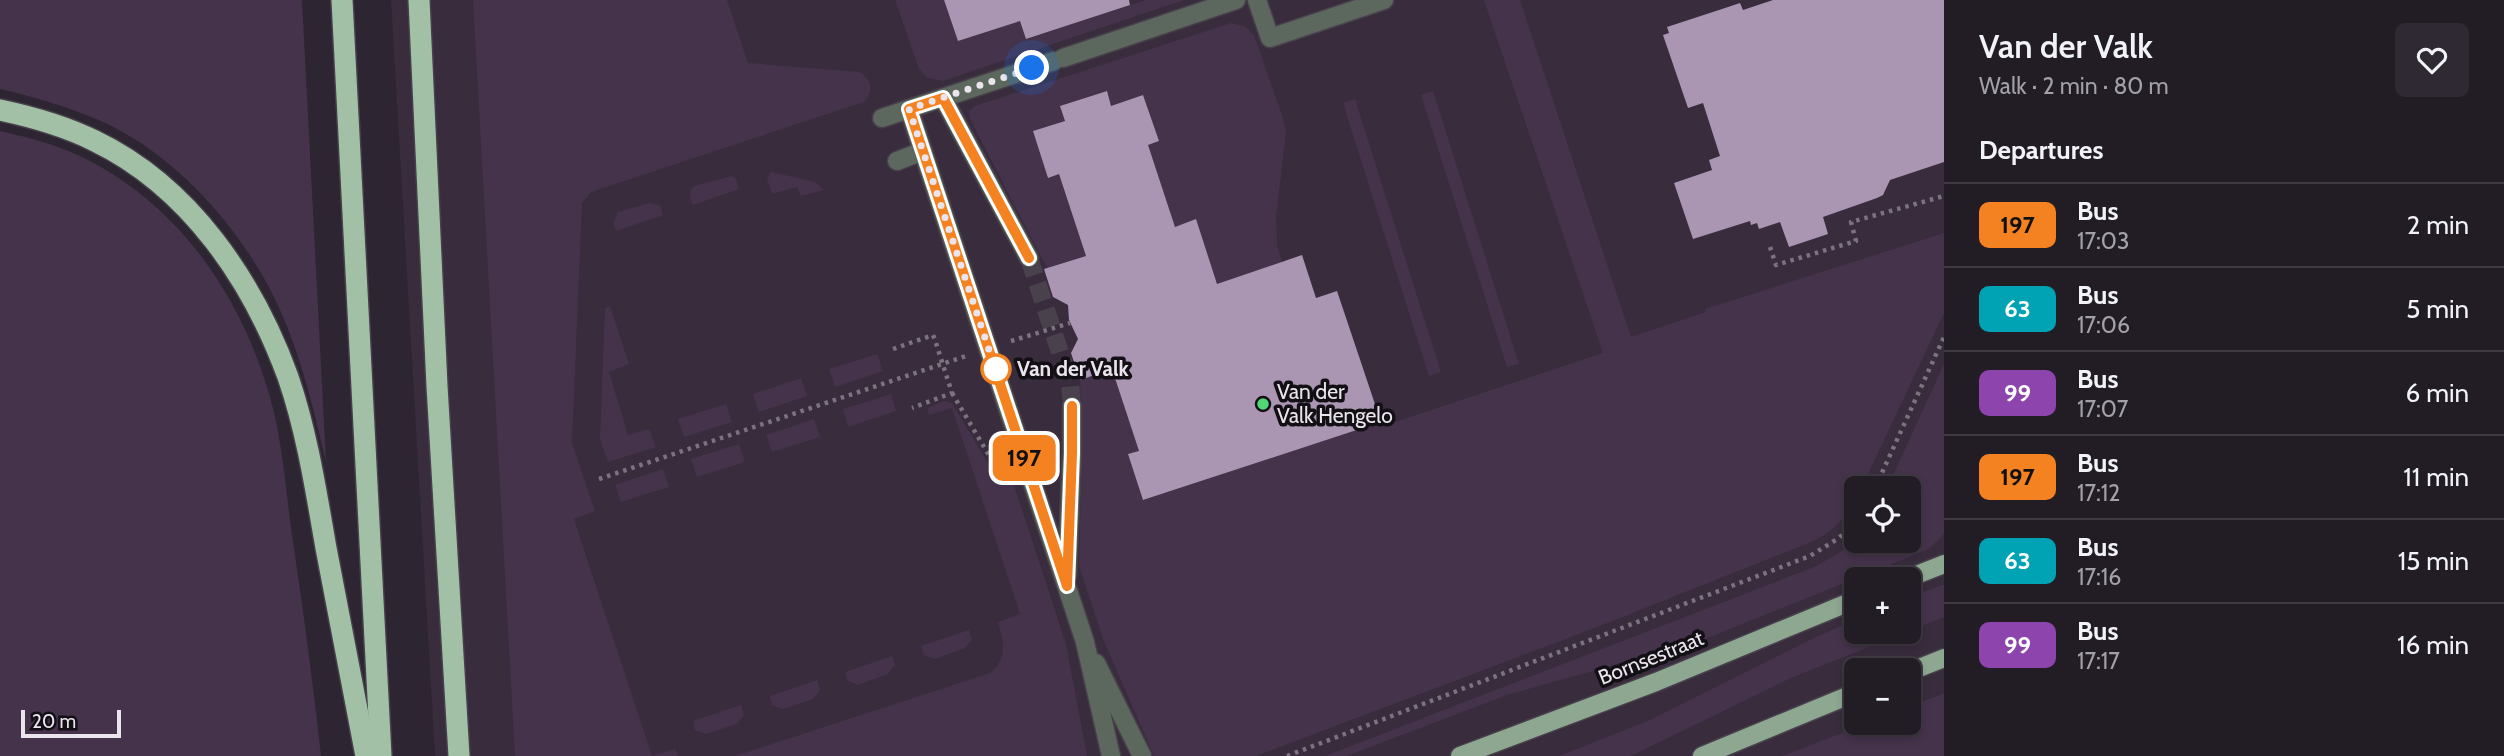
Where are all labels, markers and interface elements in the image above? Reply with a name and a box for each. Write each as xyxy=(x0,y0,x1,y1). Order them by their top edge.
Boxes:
button: heart xyxy=(2395,23,2469,97)
text: Van der Valk xyxy=(1979,26,2153,66)
your location xyxy=(1014,50,1049,85)
text: Walk · 2 min · 80 m xyxy=(1979,72,2169,100)
text: Departures xyxy=(1979,134,2103,166)
text: Bus xyxy=(2077,195,2118,227)
text: 2 min xyxy=(2407,209,2469,241)
text: 197 xyxy=(2000,210,2035,239)
text: 17:03 xyxy=(2077,227,2129,255)
text: Bus xyxy=(2077,279,2118,311)
text: 5 min xyxy=(2406,293,2469,325)
text: 63 xyxy=(2004,294,2031,323)
text: 17:06 xyxy=(2077,311,2130,339)
marker: Van der Valk xyxy=(981,354,1011,384)
place label: Van der Valk xyxy=(1017,356,1130,381)
text: Bus xyxy=(2077,363,2118,395)
text: 6 min xyxy=(2406,377,2469,409)
text: 99 xyxy=(2004,378,2031,407)
place label: Van der Valk Hengelo xyxy=(1277,379,1393,428)
text: 17:07 xyxy=(2077,395,2128,423)
marker: Van der Valk Hengelo xyxy=(1255,396,1271,412)
line badge: 197 xyxy=(984,435,1064,481)
text: 197 xyxy=(1007,443,1041,472)
text: Bus xyxy=(2077,447,2118,479)
text: 11 min xyxy=(2403,461,2469,493)
text: 197 xyxy=(2000,462,2035,491)
map controls xyxy=(1844,476,1921,735)
button: locate xyxy=(1844,476,1921,553)
text: 17:12 xyxy=(2077,479,2120,507)
text: Bus xyxy=(2077,531,2118,563)
text: 15 min xyxy=(2398,545,2469,577)
text: 63 xyxy=(2004,546,2031,575)
text: 17:16 xyxy=(2077,563,2121,591)
button: + xyxy=(1844,567,1921,644)
text: Bus xyxy=(2077,615,2118,647)
street label: Bornsestraat xyxy=(1595,625,1707,690)
text: 16 min xyxy=(2397,629,2469,661)
text: 99 xyxy=(2004,630,2031,659)
text: 17:17 xyxy=(2077,647,2120,675)
button: − xyxy=(1844,658,1921,735)
scale bar xyxy=(21,707,121,739)
text: 20 m xyxy=(32,710,76,733)

